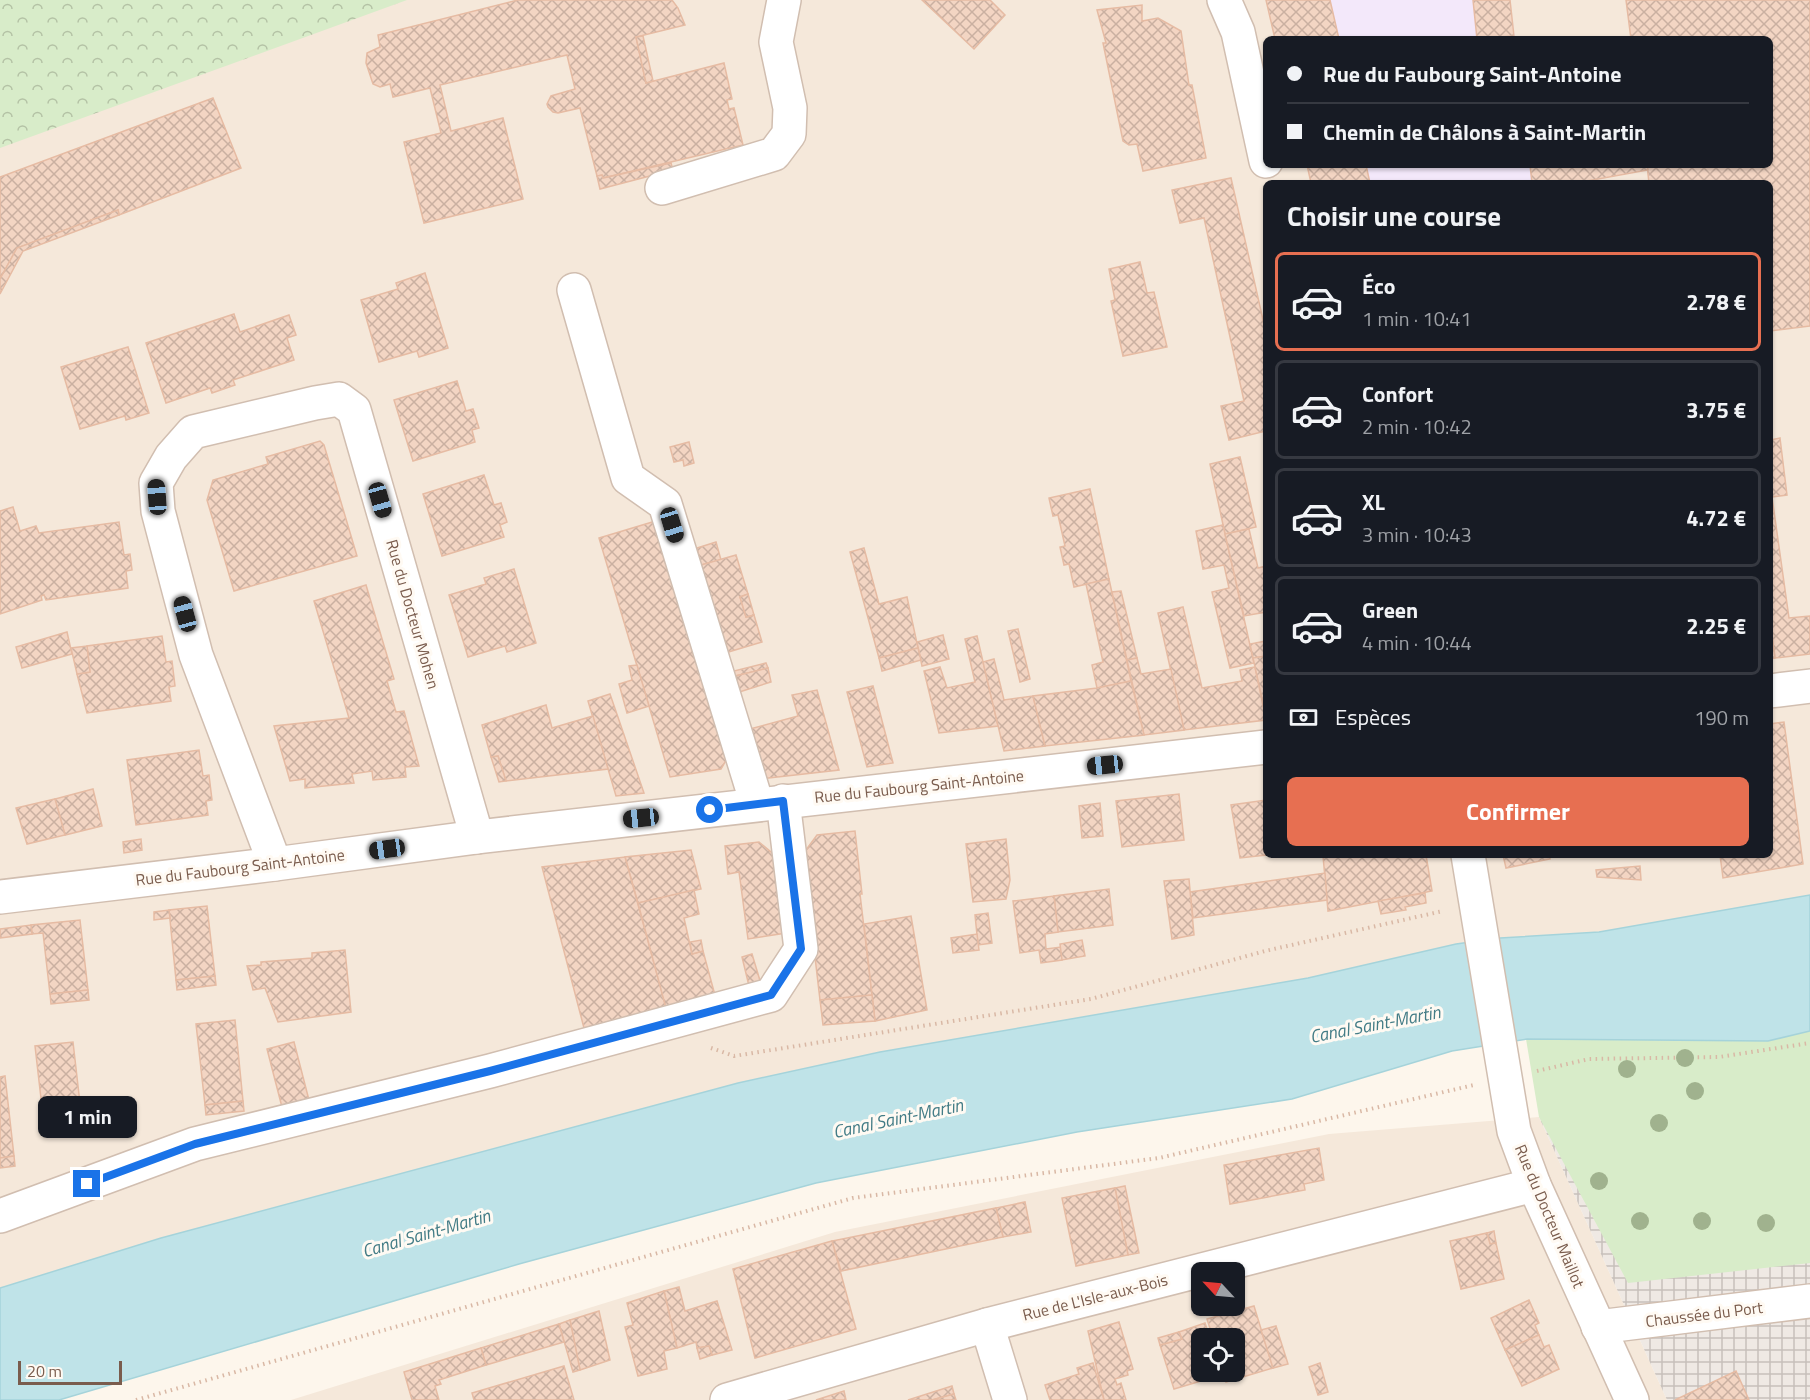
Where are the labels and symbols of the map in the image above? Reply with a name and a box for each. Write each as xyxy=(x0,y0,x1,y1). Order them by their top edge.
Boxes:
car xyxy=(147,478,167,516)
car xyxy=(366,480,394,520)
car xyxy=(658,505,686,545)
street label: Rue du Docteur Mohen xyxy=(380,536,446,692)
car xyxy=(172,594,198,634)
car xyxy=(1086,754,1124,776)
street label: Rue du Faubourg Saint-Antoine xyxy=(813,763,1025,809)
route start xyxy=(696,796,723,823)
car xyxy=(622,807,660,829)
car xyxy=(368,838,406,860)
street label: Rue du Faubourg Saint-Antoine xyxy=(134,842,346,892)
water label: Canal Saint-Martin xyxy=(1307,998,1444,1050)
water label: Canal Saint-Martin xyxy=(830,1091,967,1145)
callout: 1 min xyxy=(38,1097,136,1139)
street label: Rue du Docteur Maillot xyxy=(1509,1141,1591,1292)
route end xyxy=(73,1170,100,1197)
water label: Canal Saint-Martin xyxy=(359,1201,494,1264)
north arrow xyxy=(1191,1262,1245,1316)
street label: Rue de L'Isle-aux-Bois xyxy=(1020,1267,1170,1327)
street label: Chaussée du Port xyxy=(1644,1295,1764,1333)
scale bar xyxy=(18,1358,122,1386)

